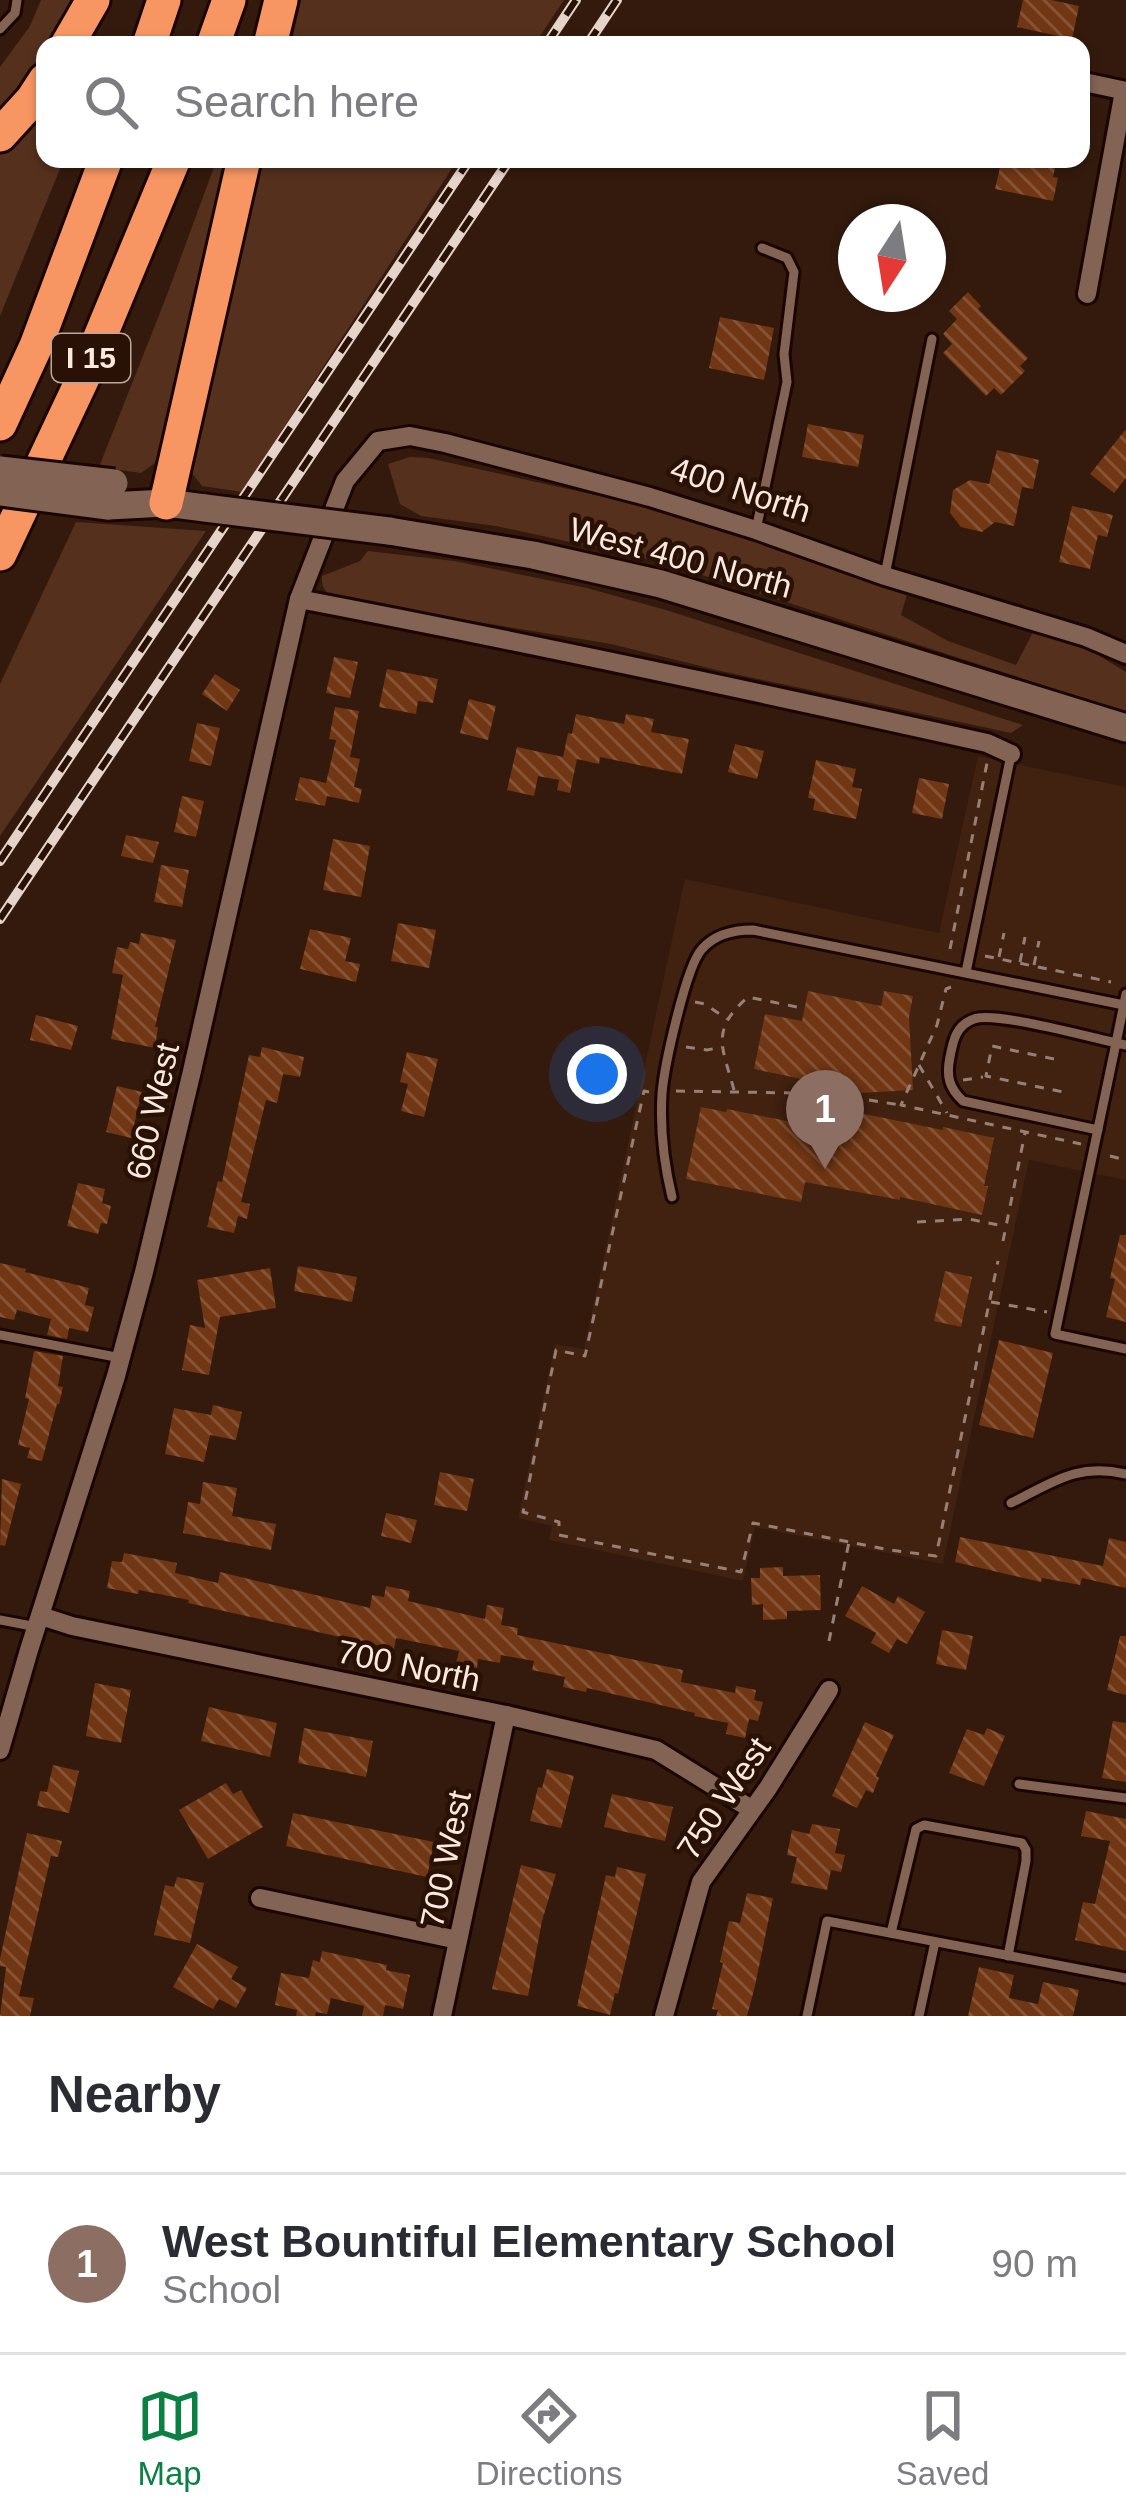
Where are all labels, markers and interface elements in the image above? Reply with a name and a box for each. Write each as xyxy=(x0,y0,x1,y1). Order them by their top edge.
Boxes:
search box xyxy=(36,36,1090,168)
icon: search xyxy=(78,69,144,135)
text: Search here xyxy=(174,76,419,127)
north arrow xyxy=(838,204,946,312)
road number: I 15 xyxy=(52,334,130,382)
street label: 400 North xyxy=(666,449,815,529)
street label: West 400 North xyxy=(566,510,796,605)
street label: 660 West xyxy=(119,1039,186,1183)
your location xyxy=(567,1044,627,1104)
pin: 1 xyxy=(786,1070,864,1169)
street label: 700 North xyxy=(334,1632,484,1699)
street label: 750 West xyxy=(669,1730,778,1866)
street label: 700 West xyxy=(413,1787,478,1931)
text: Nearby xyxy=(48,2066,221,2123)
text: West Bountiful Elementary School xyxy=(162,2216,896,2267)
text: 1 xyxy=(76,2242,98,2285)
text: 90 m xyxy=(991,2242,1078,2285)
text: School xyxy=(162,2268,281,2311)
tab: Map xyxy=(137,2383,203,2493)
tab: Directions xyxy=(476,2383,623,2493)
tab: Saved xyxy=(896,2383,989,2493)

